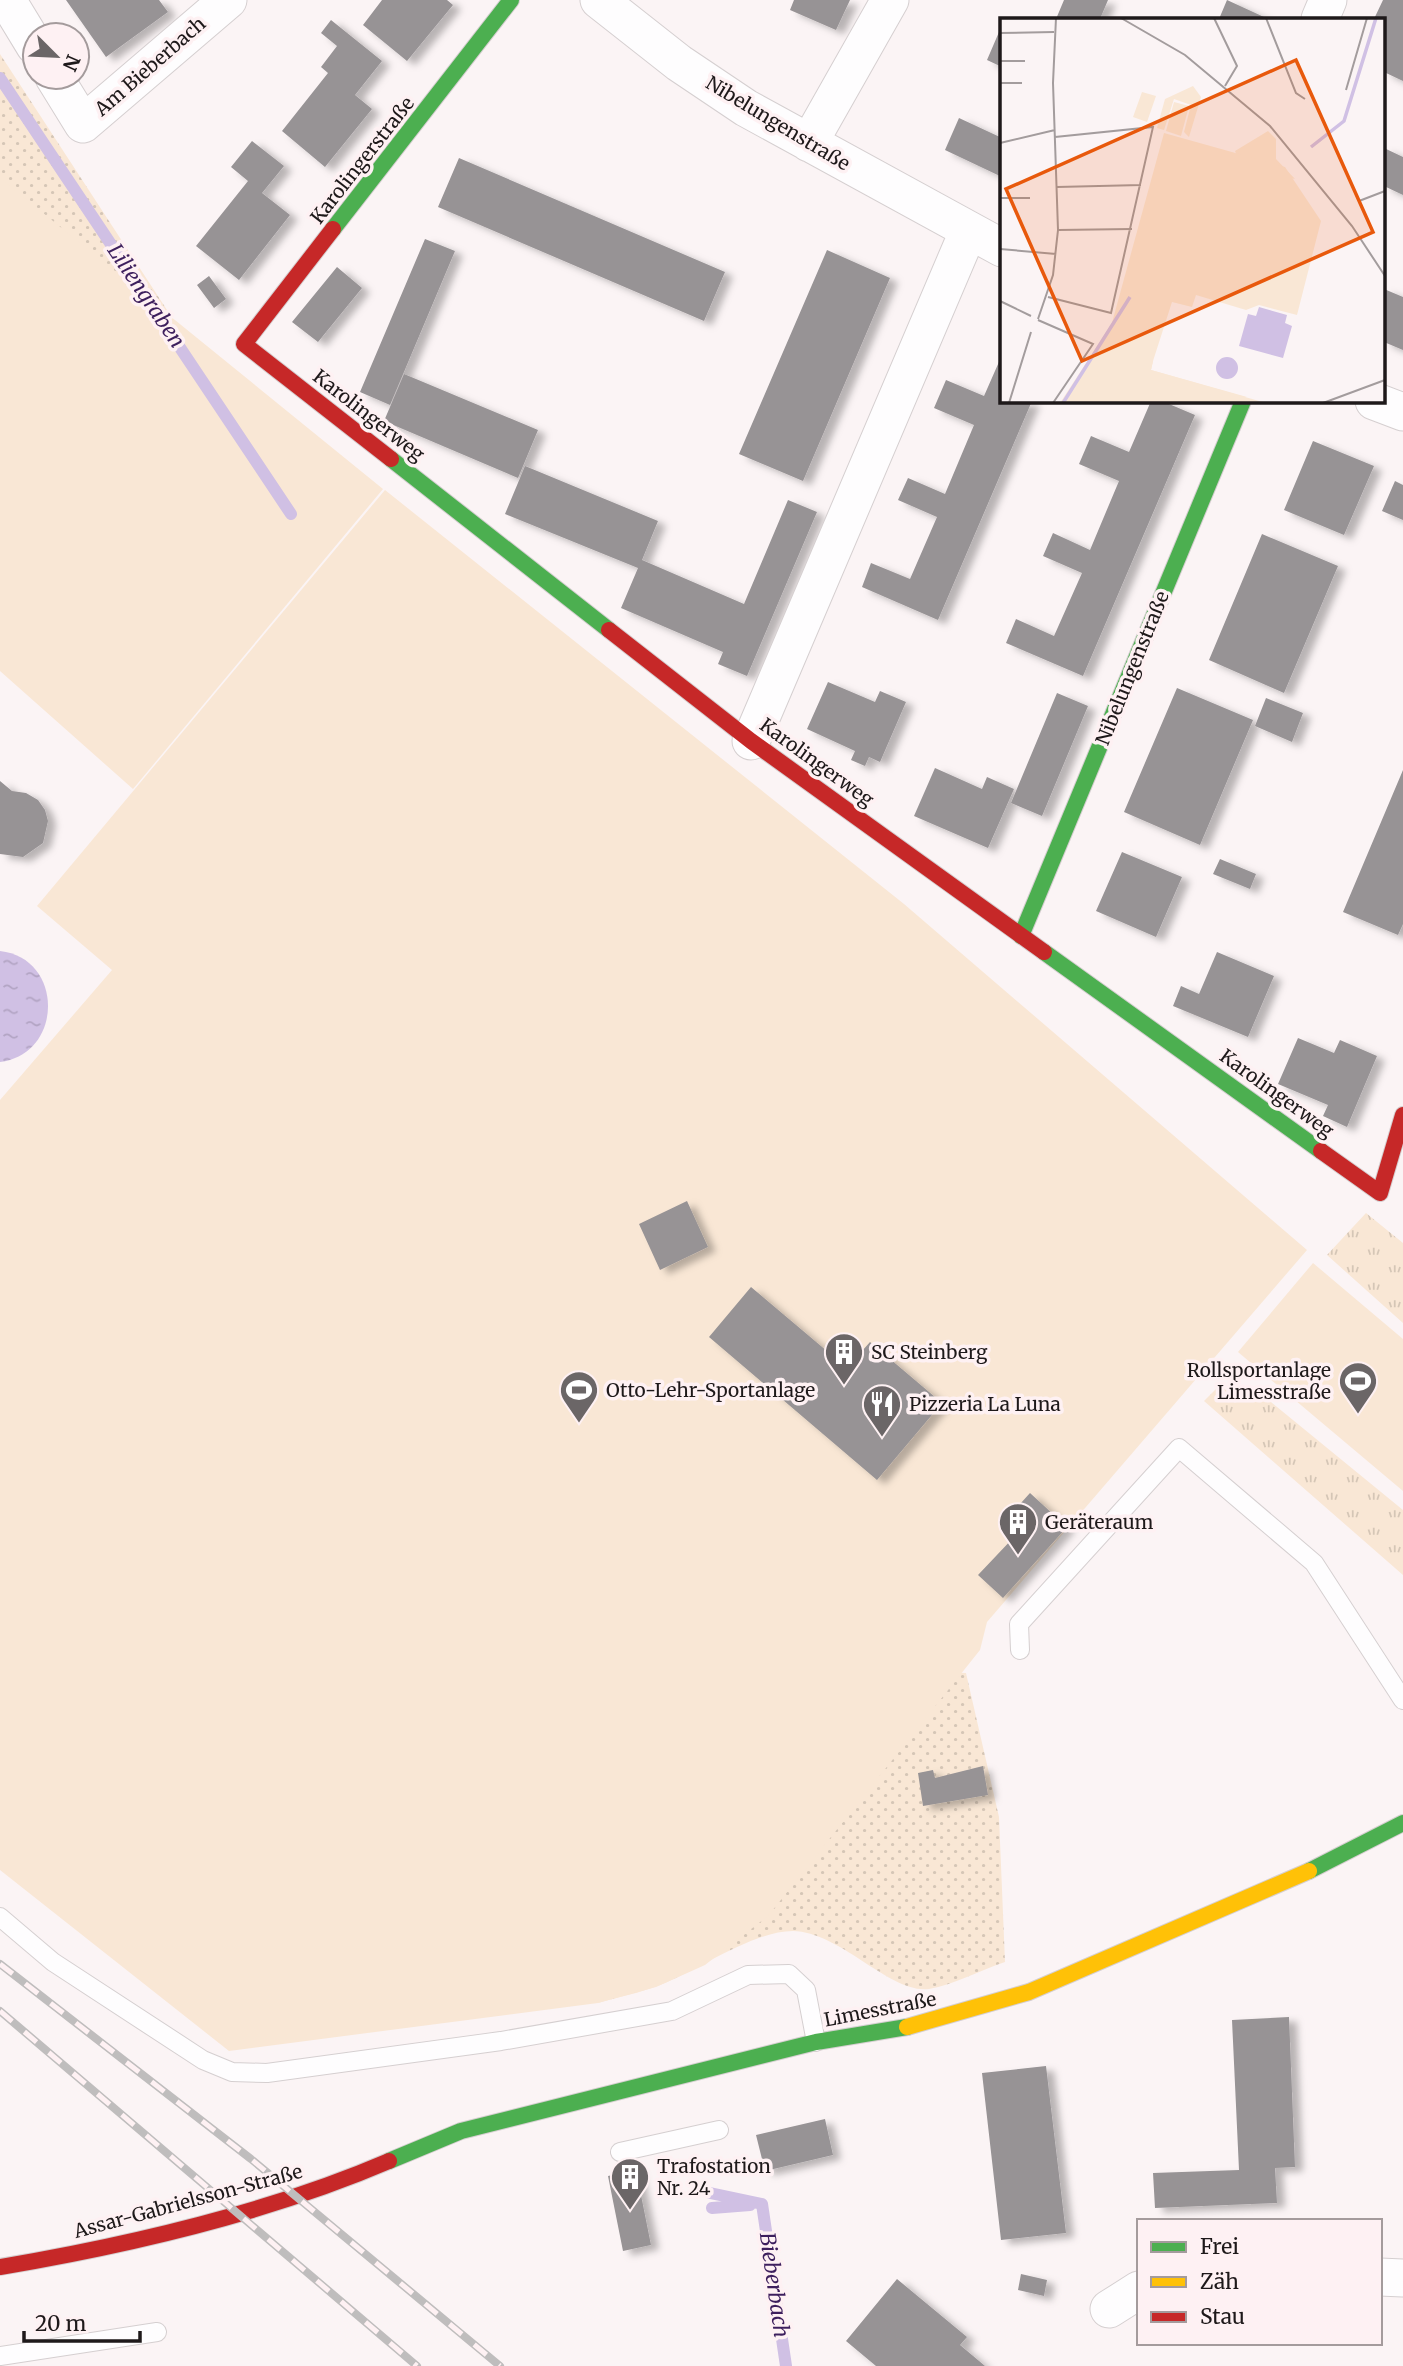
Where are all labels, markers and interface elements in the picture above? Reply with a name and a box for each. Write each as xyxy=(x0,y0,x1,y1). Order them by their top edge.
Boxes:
street label: Am Bieberbach xyxy=(89,11,211,121)
inset map xyxy=(1000,18,1386,402)
north arrow xyxy=(21,21,91,91)
text: N xyxy=(58,51,86,75)
street label: Nibelungenstraße xyxy=(702,71,855,176)
street label: Karolingerstraße xyxy=(305,92,419,228)
water label: Liliengraben xyxy=(102,239,191,353)
street label: Karolingerweg xyxy=(308,364,430,466)
street label: Nibelungenstraße xyxy=(1090,587,1174,748)
street label: Karolingerweg xyxy=(755,713,879,812)
street label: Karolingerweg xyxy=(1215,1044,1339,1143)
building icon: SC Steinberg xyxy=(823,1331,865,1386)
place label: SC Steinberg xyxy=(871,1340,988,1364)
place label: Rollsportanlage Limesstraße xyxy=(1187,1358,1331,1404)
sports icon: Rollsportanlage Limesstraße xyxy=(1337,1360,1379,1415)
sports icon: Otto-Lehr-Sportanlage xyxy=(558,1369,600,1424)
place label: Otto-Lehr-Sportanlage xyxy=(606,1378,815,1402)
restaurant icon: Pizzeria La Luna xyxy=(861,1383,903,1438)
place label: Pizzeria La Luna xyxy=(909,1392,1061,1416)
building icon: Geräteraum xyxy=(997,1501,1039,1556)
place label: Geräteraum xyxy=(1045,1510,1154,1534)
street label: Limesstraße xyxy=(822,1986,938,2032)
place label: Trafostation Nr. 24 xyxy=(657,2154,771,2200)
building icon: Trafostation Nr. 24 xyxy=(609,2156,651,2211)
street label: Assar-Gabrielsson-Straße xyxy=(70,2159,305,2243)
legend xyxy=(1137,2219,1382,2345)
water label: Bieberbach xyxy=(754,2230,795,2339)
text: Frei xyxy=(1200,2233,1239,2260)
text: Zäh xyxy=(1200,2268,1239,2295)
scale bar xyxy=(24,2300,140,2344)
text: Stau xyxy=(1200,2303,1245,2330)
text: 20 m xyxy=(35,2310,87,2337)

